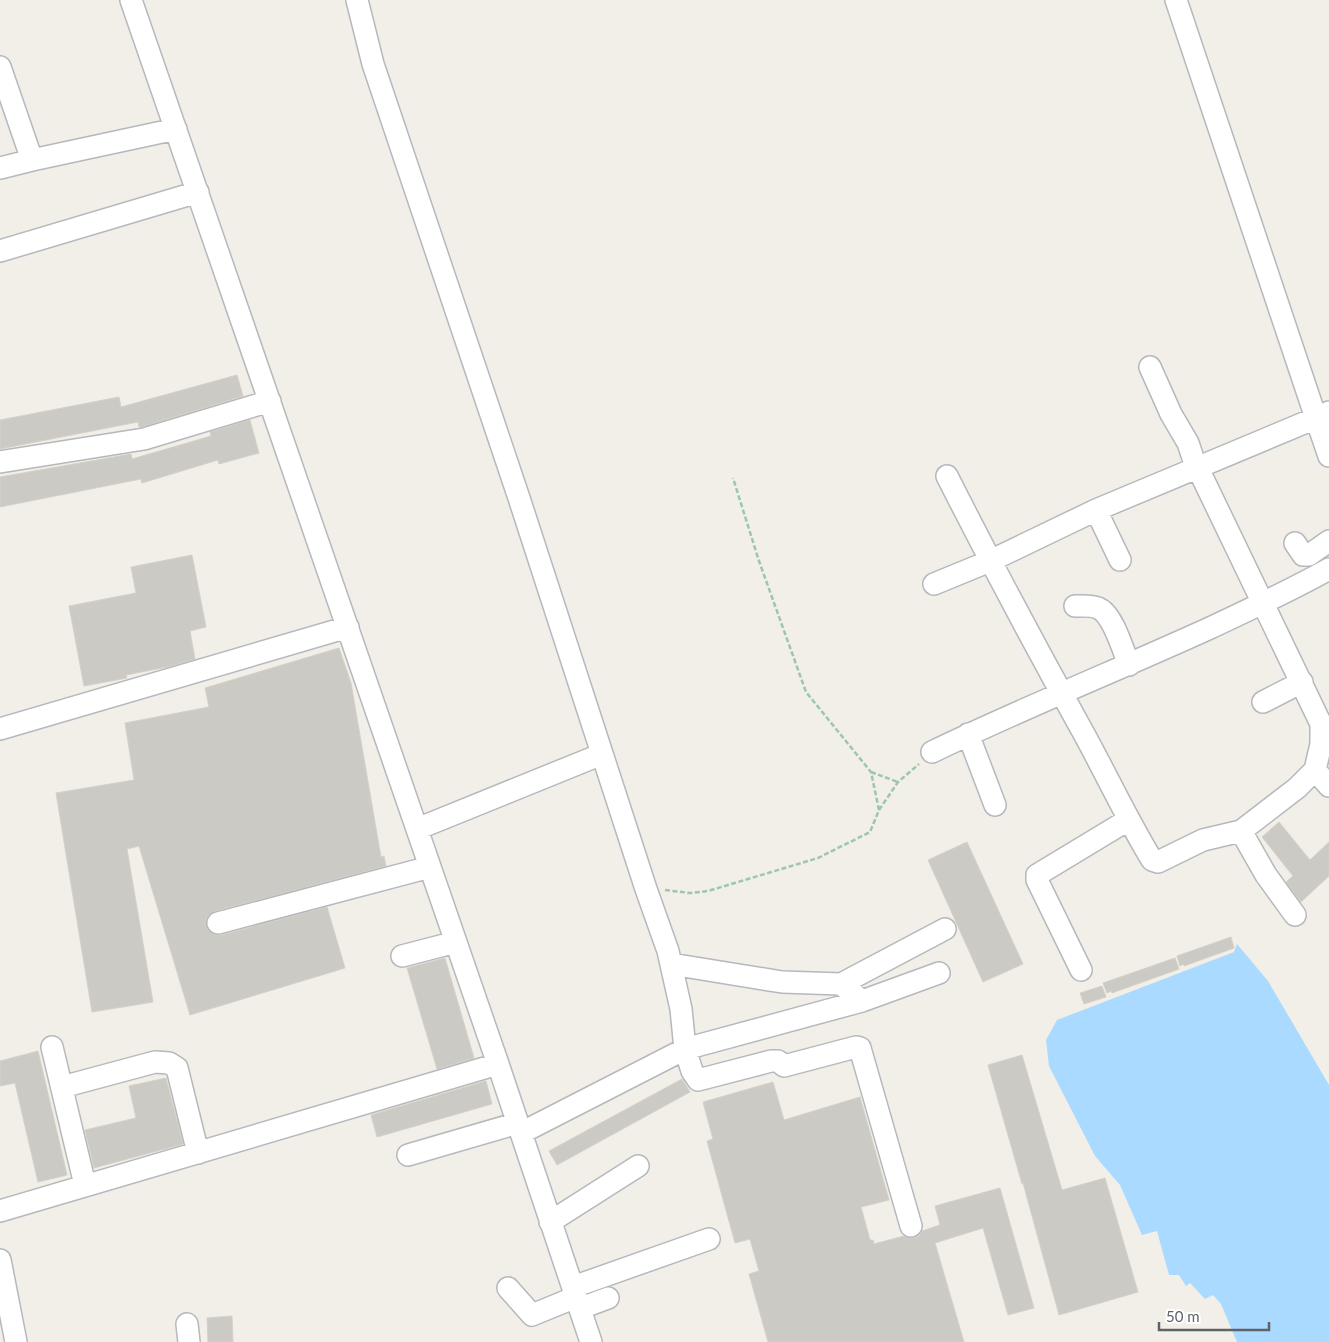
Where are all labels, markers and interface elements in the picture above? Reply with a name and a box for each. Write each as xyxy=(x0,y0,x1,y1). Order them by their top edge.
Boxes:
scale bar xyxy=(1159,1300,1269,1332)
text: 50 m xyxy=(1166,1307,1200,1325)

